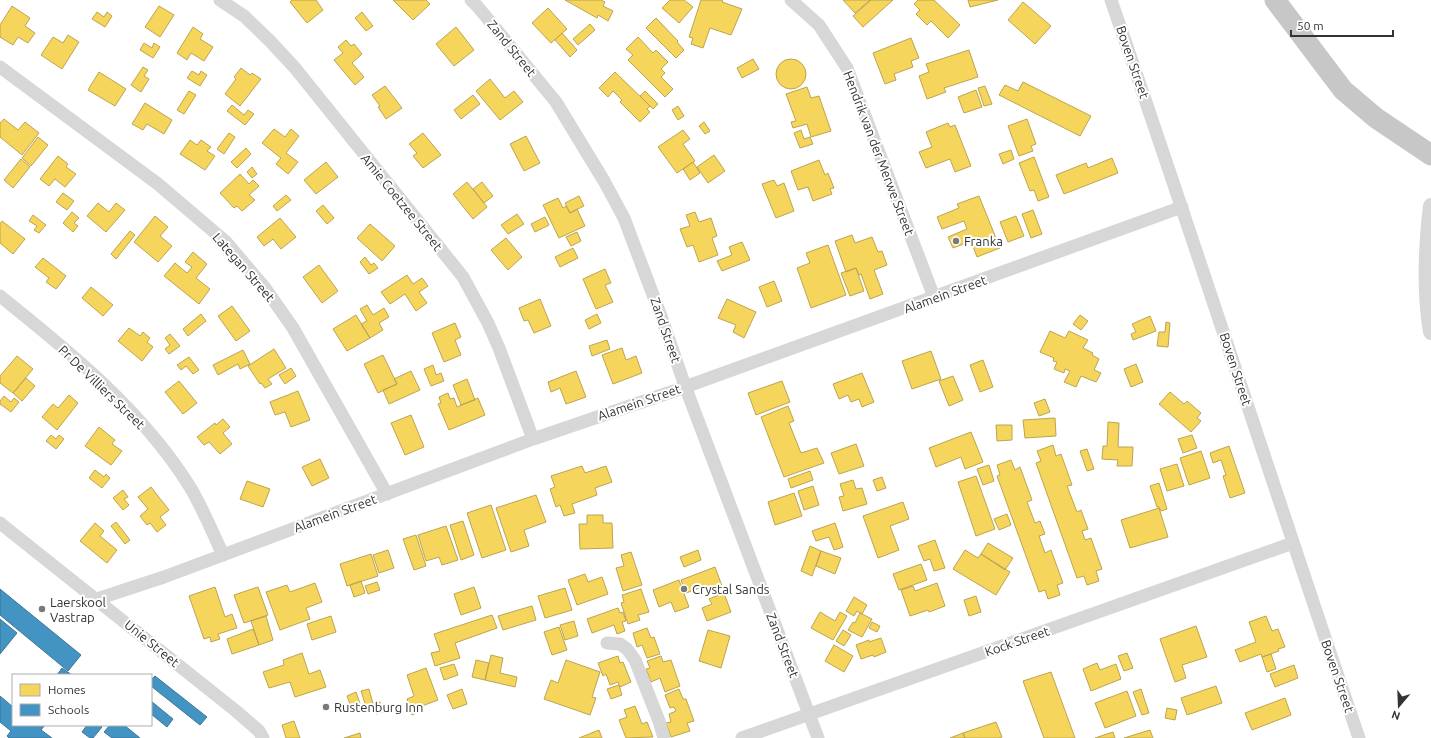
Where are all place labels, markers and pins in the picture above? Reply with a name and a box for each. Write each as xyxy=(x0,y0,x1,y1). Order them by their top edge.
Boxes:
place label: Franka xyxy=(964,234,1003,248)
marker: Franka xyxy=(951,236,961,246)
place label: Crystal Sands xyxy=(692,582,770,596)
marker: Crystal Sands xyxy=(679,584,689,594)
place label: Laerskool Vastrap xyxy=(50,595,107,624)
marker: Laerskool Vastrap xyxy=(37,604,47,614)
place label: Rustenburg Inn xyxy=(334,700,423,714)
marker: Rustenburg Inn xyxy=(321,702,331,712)

